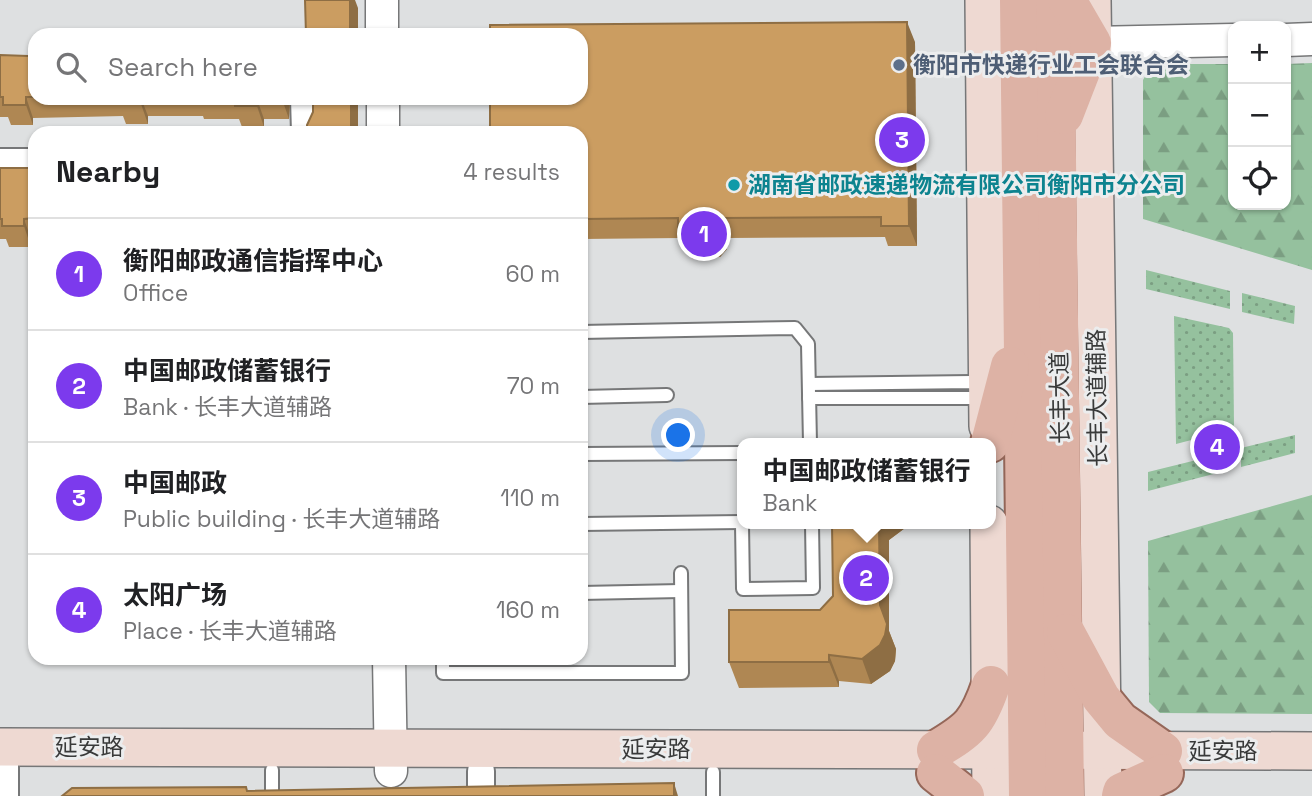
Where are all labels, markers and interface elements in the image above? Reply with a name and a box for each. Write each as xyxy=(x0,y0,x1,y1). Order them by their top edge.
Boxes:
map controls xyxy=(1228,21,1291,210)
button: + xyxy=(1228,21,1291,84)
search box xyxy=(28,28,588,105)
icon: search xyxy=(52,48,90,86)
text: Search here xyxy=(108,50,258,84)
place label: 衡阳市快递行业工会联合会 xyxy=(913,50,1189,80)
marker: 衡阳市快递行业工会联合会 xyxy=(891,57,907,73)
button: − xyxy=(1228,84,1291,147)
pin: 3 xyxy=(879,114,925,166)
button: locate xyxy=(1228,147,1291,210)
text: Nearby xyxy=(56,152,160,191)
text: 4 results xyxy=(463,157,560,187)
place label: 湖南省邮政速递物流有限公司衡阳市分公司 xyxy=(748,170,1185,200)
marker: 湖南省邮政速递物流有限公司衡阳市分公司 xyxy=(726,177,742,193)
pin: 1 xyxy=(681,208,727,260)
text: 衡阳邮政通信指挥中心 xyxy=(123,244,383,278)
text: 1 xyxy=(74,259,84,289)
text: 60 m xyxy=(505,259,560,289)
text: Office xyxy=(123,278,188,308)
street label: 长丰大道辅路 xyxy=(1081,329,1113,467)
street label: 长丰大道 xyxy=(1044,352,1076,444)
text: 中国邮政储蓄银行 xyxy=(123,354,331,388)
text: 2 xyxy=(72,371,86,401)
text: 70 m xyxy=(507,371,560,401)
text: Bank · 长丰大道辅路 xyxy=(123,392,332,422)
your location xyxy=(661,418,695,452)
pin: 4 xyxy=(1194,421,1240,473)
popup xyxy=(737,438,996,529)
text: 中国邮政储蓄银行 xyxy=(762,454,971,488)
text: 中国邮政 xyxy=(123,466,227,500)
text: 3 xyxy=(72,483,86,513)
text: 110 m xyxy=(500,483,560,513)
text: Bank xyxy=(762,488,817,518)
text: Public building · 长丰大道辅路 xyxy=(123,504,440,534)
pin: 2 xyxy=(843,552,889,604)
text: 太阳广场 xyxy=(123,578,227,612)
text: 4 xyxy=(72,595,86,625)
text: 160 m xyxy=(496,595,560,625)
text: Place · 长丰大道辅路 xyxy=(123,616,337,646)
street label: 延安路 xyxy=(55,732,124,762)
street label: 延安路 xyxy=(622,734,691,764)
street label: 延安路 xyxy=(1189,736,1258,766)

